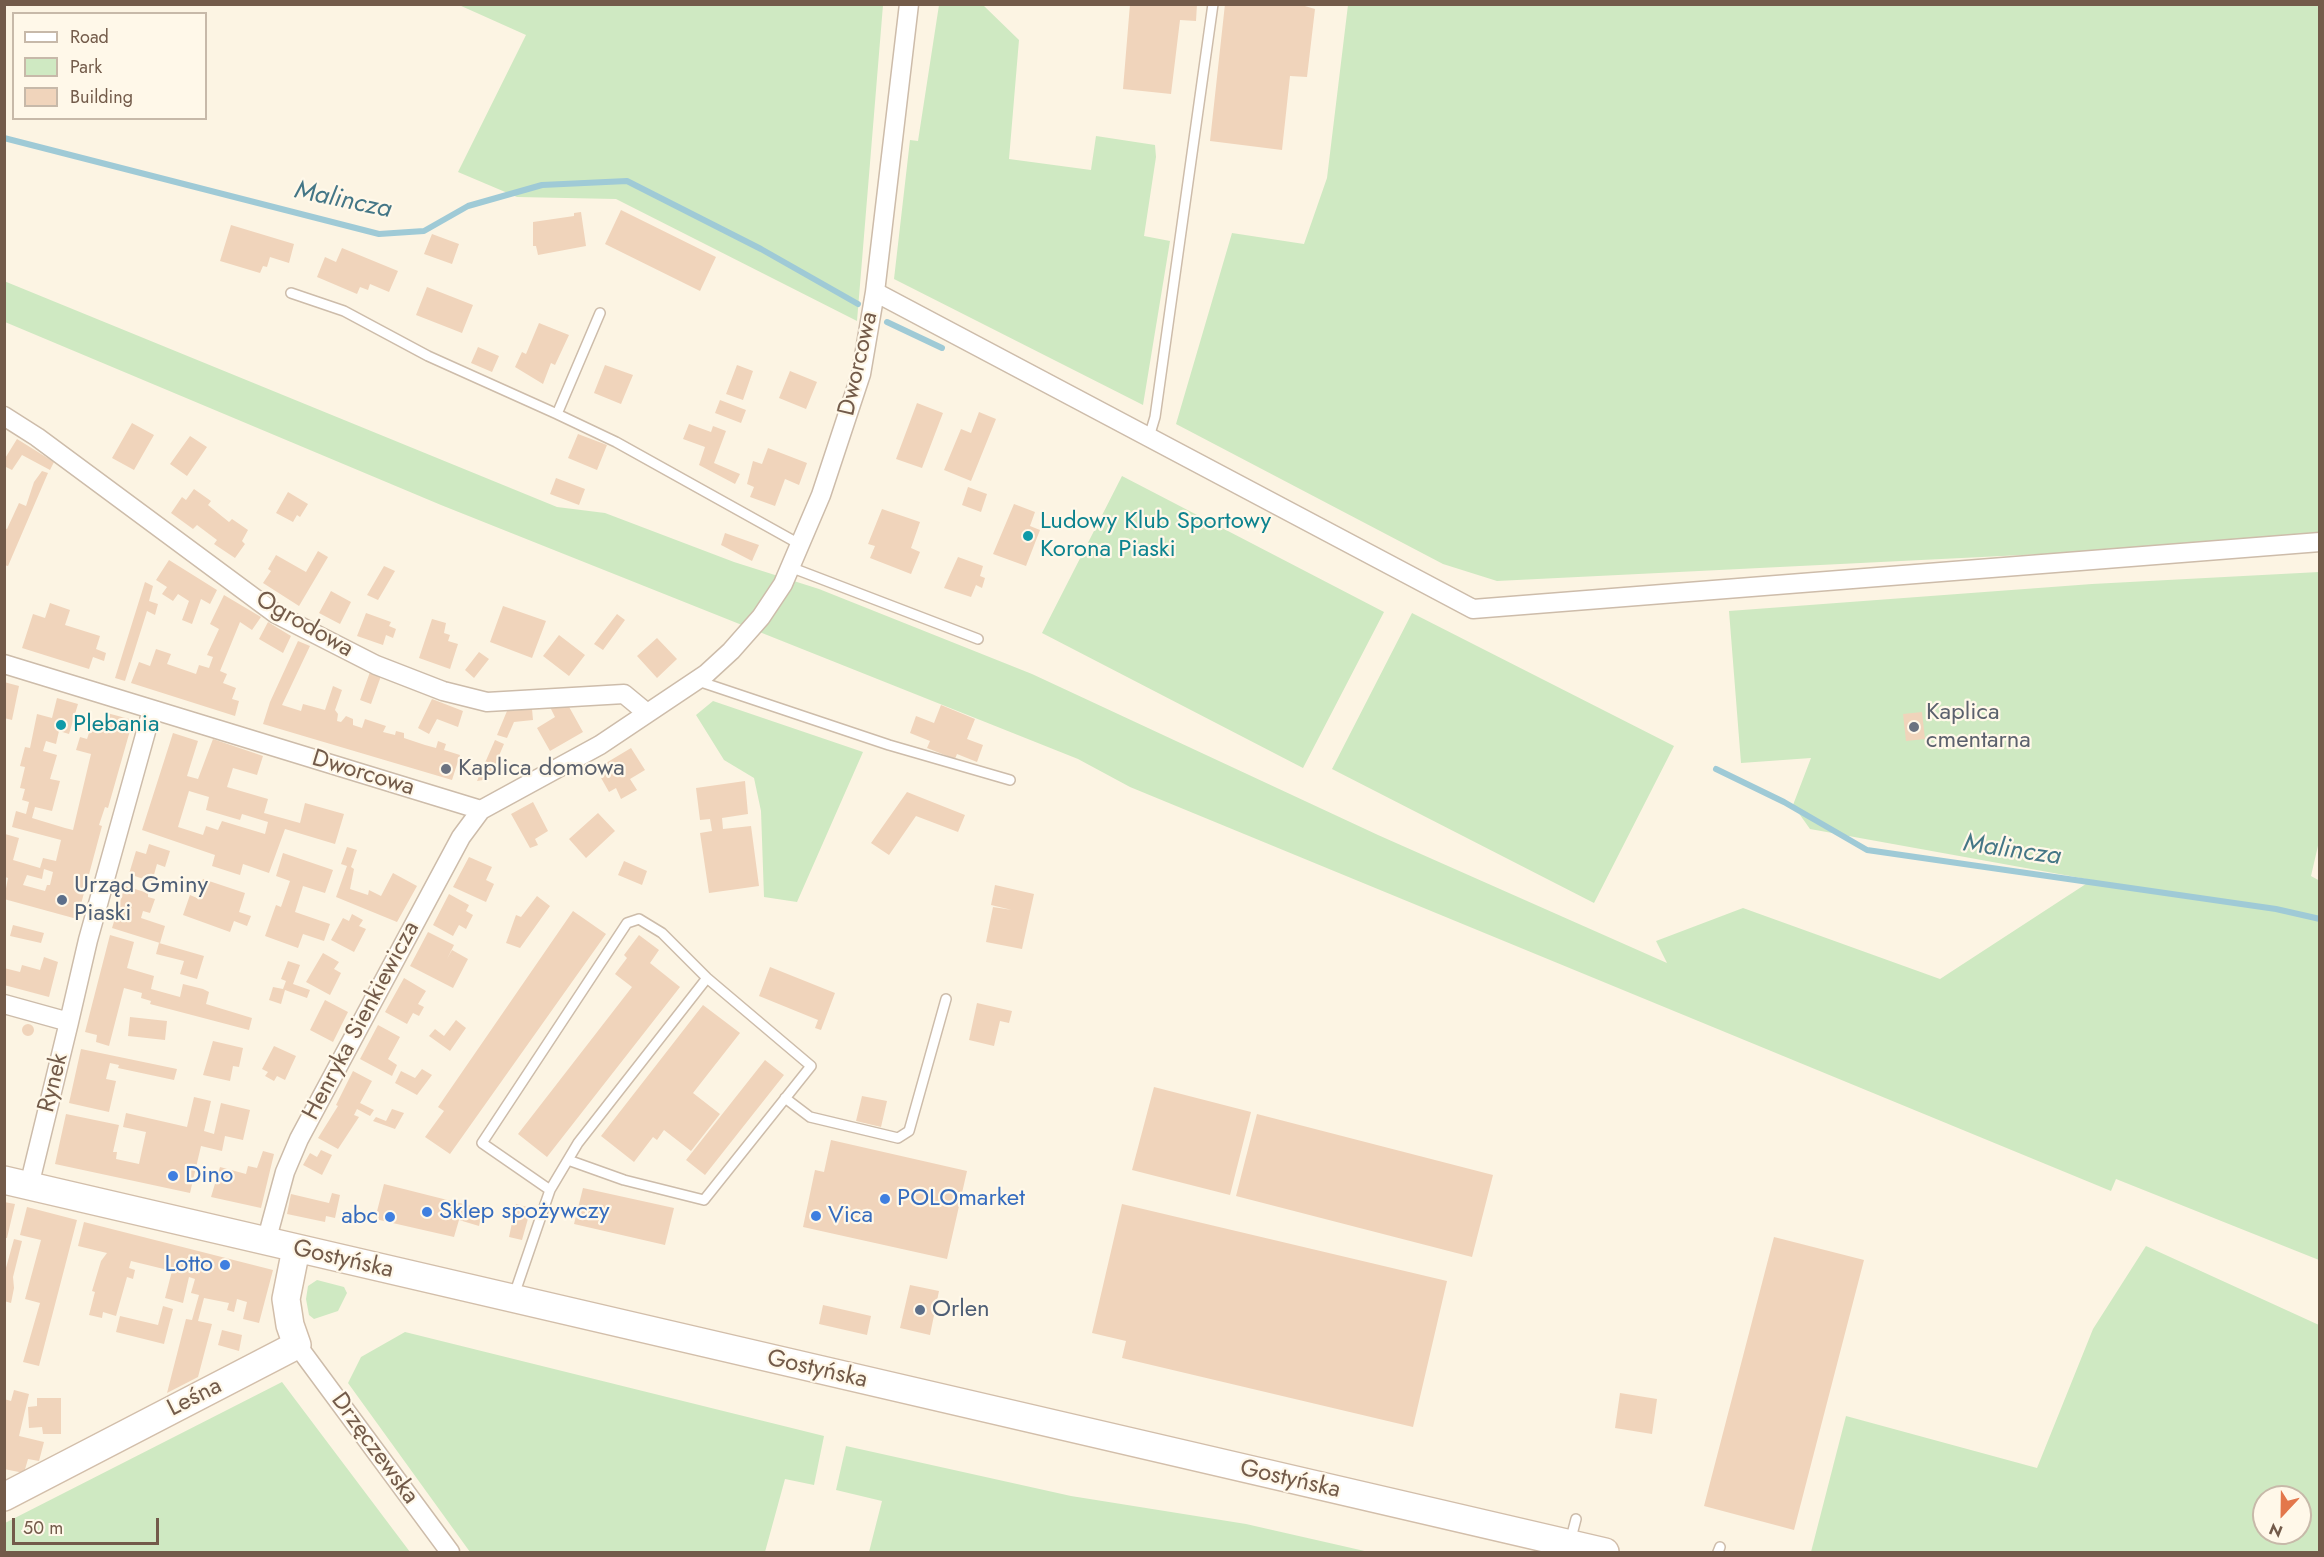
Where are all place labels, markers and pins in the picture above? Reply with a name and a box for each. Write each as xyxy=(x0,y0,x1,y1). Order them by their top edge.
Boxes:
place label: Ludowy Klub Sportowy Korona Piaski xyxy=(1040,508,1271,564)
marker: Ludowy Klub Sportowy Korona Piaski xyxy=(1021,529,1035,543)
place label: Kaplica cmentarna xyxy=(1926,699,2031,755)
place label: Plebania xyxy=(73,711,160,739)
marker: Plebania xyxy=(54,718,68,732)
marker: Kaplica cmentarna xyxy=(1907,720,1921,734)
place label: Kaplica domowa xyxy=(458,755,625,783)
marker: Kaplica domowa xyxy=(439,762,453,776)
place label: Urząd Gminy Piaski xyxy=(74,872,208,928)
marker: Urząd Gminy Piaski xyxy=(55,893,69,907)
place label: Dino xyxy=(185,1162,233,1190)
marker: Dino xyxy=(166,1169,180,1183)
place label: POLOmarket xyxy=(897,1185,1025,1213)
marker: POLOmarket xyxy=(878,1192,892,1206)
place label: Sklep spożywczy xyxy=(439,1198,610,1226)
place label: Vica xyxy=(828,1202,873,1230)
place label: abc xyxy=(341,1203,378,1231)
marker: Sklep spożywczy xyxy=(420,1205,434,1219)
marker: Vica xyxy=(809,1209,823,1223)
marker: abc xyxy=(383,1210,397,1224)
place label: Lotto xyxy=(164,1251,213,1279)
marker: Lotto xyxy=(218,1258,232,1272)
place label: Orlen xyxy=(932,1296,990,1324)
marker: Orlen xyxy=(913,1303,927,1317)

